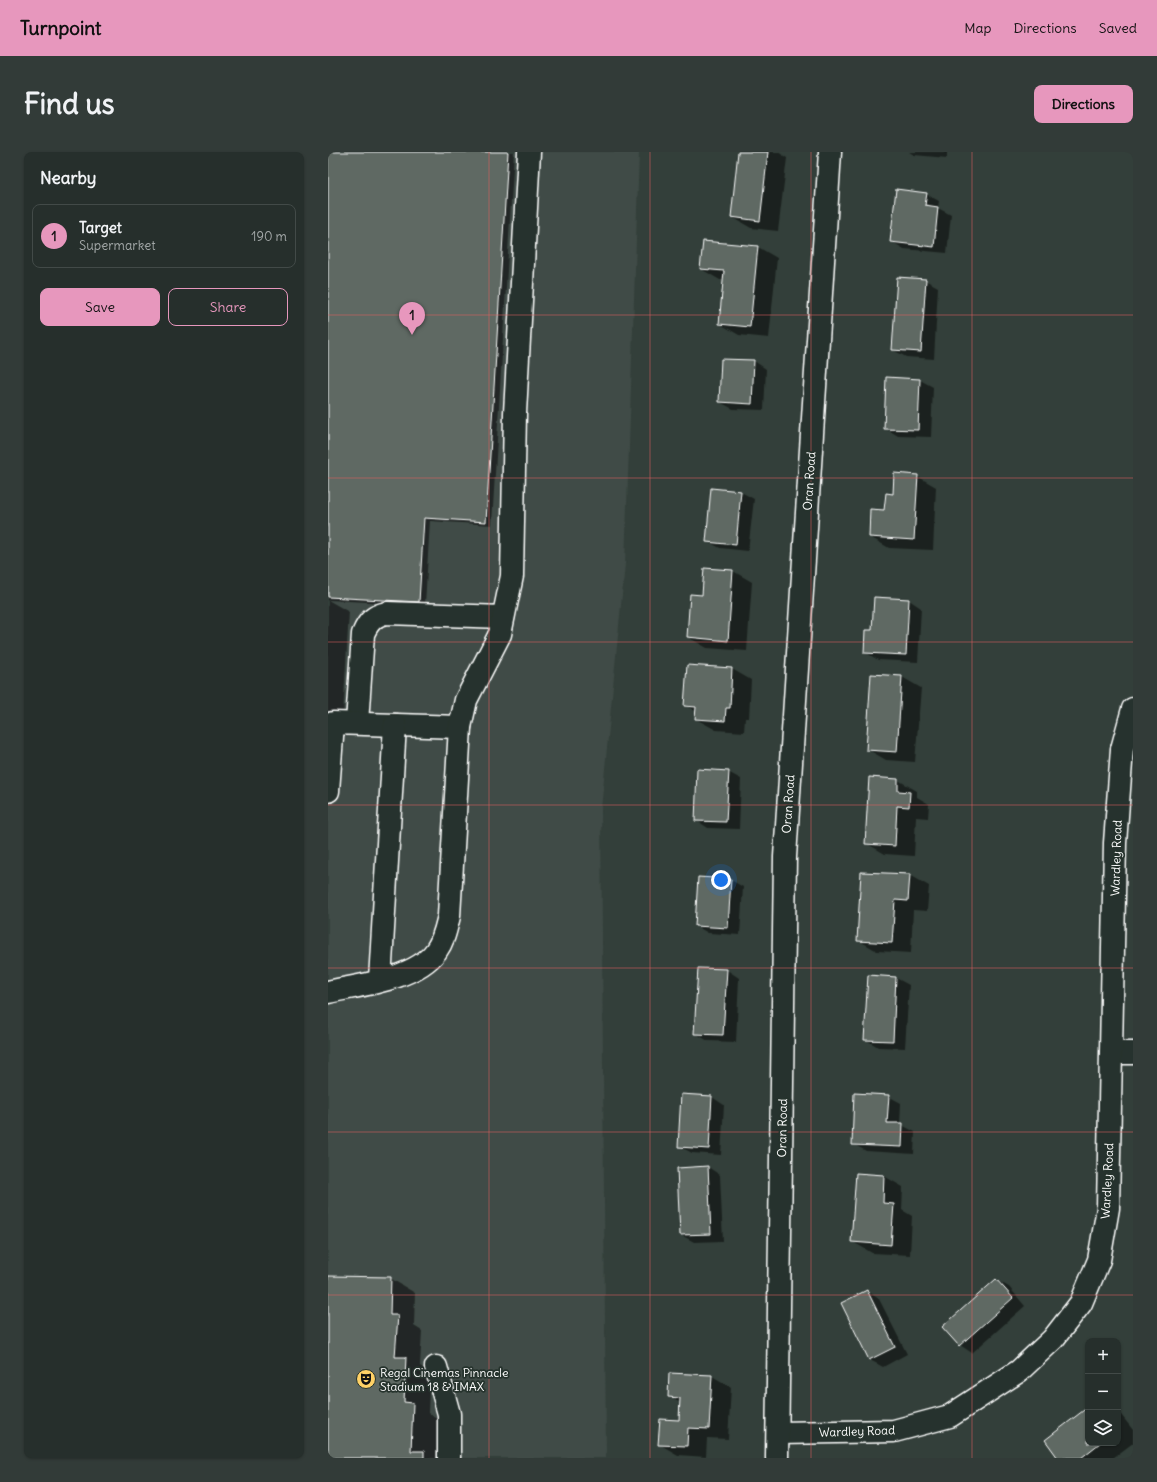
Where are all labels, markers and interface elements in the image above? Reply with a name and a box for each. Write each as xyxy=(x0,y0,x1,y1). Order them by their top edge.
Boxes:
text: Turnpoint xyxy=(20,16,101,40)
text: Map xyxy=(964,19,991,37)
text: Directions xyxy=(1013,19,1077,37)
text: Saved xyxy=(1099,19,1137,37)
button: Directions xyxy=(1034,85,1133,123)
text: Find us xyxy=(24,86,115,122)
text: Nearby xyxy=(40,167,96,189)
text: Target xyxy=(79,218,122,237)
text: 1 xyxy=(51,228,57,245)
text: 190 m xyxy=(251,228,287,245)
text: Supermarket xyxy=(79,237,156,254)
button: Save xyxy=(40,288,160,326)
button: Share xyxy=(168,288,288,326)
pin: 1 xyxy=(399,302,425,335)
street label: Oran Road xyxy=(799,451,819,511)
street label: Oran Road xyxy=(778,774,798,834)
street label: Wardley Road xyxy=(1107,820,1125,896)
your location xyxy=(711,870,731,890)
street label: Oran Road xyxy=(774,1098,790,1158)
street label: Wardley Road xyxy=(1098,1143,1116,1219)
map controls xyxy=(1085,1338,1121,1446)
button: + xyxy=(1085,1338,1121,1374)
place label: Regal Cinemas Pinnacle Stadium 18 & IMAX xyxy=(380,1365,509,1394)
theatre icon: Regal Cinemas Pinnacle Stadium 18 & IMAX xyxy=(355,1368,377,1390)
button: − xyxy=(1085,1374,1121,1410)
button: layers xyxy=(1085,1410,1121,1446)
street label: Wardley Road xyxy=(819,1422,895,1440)

